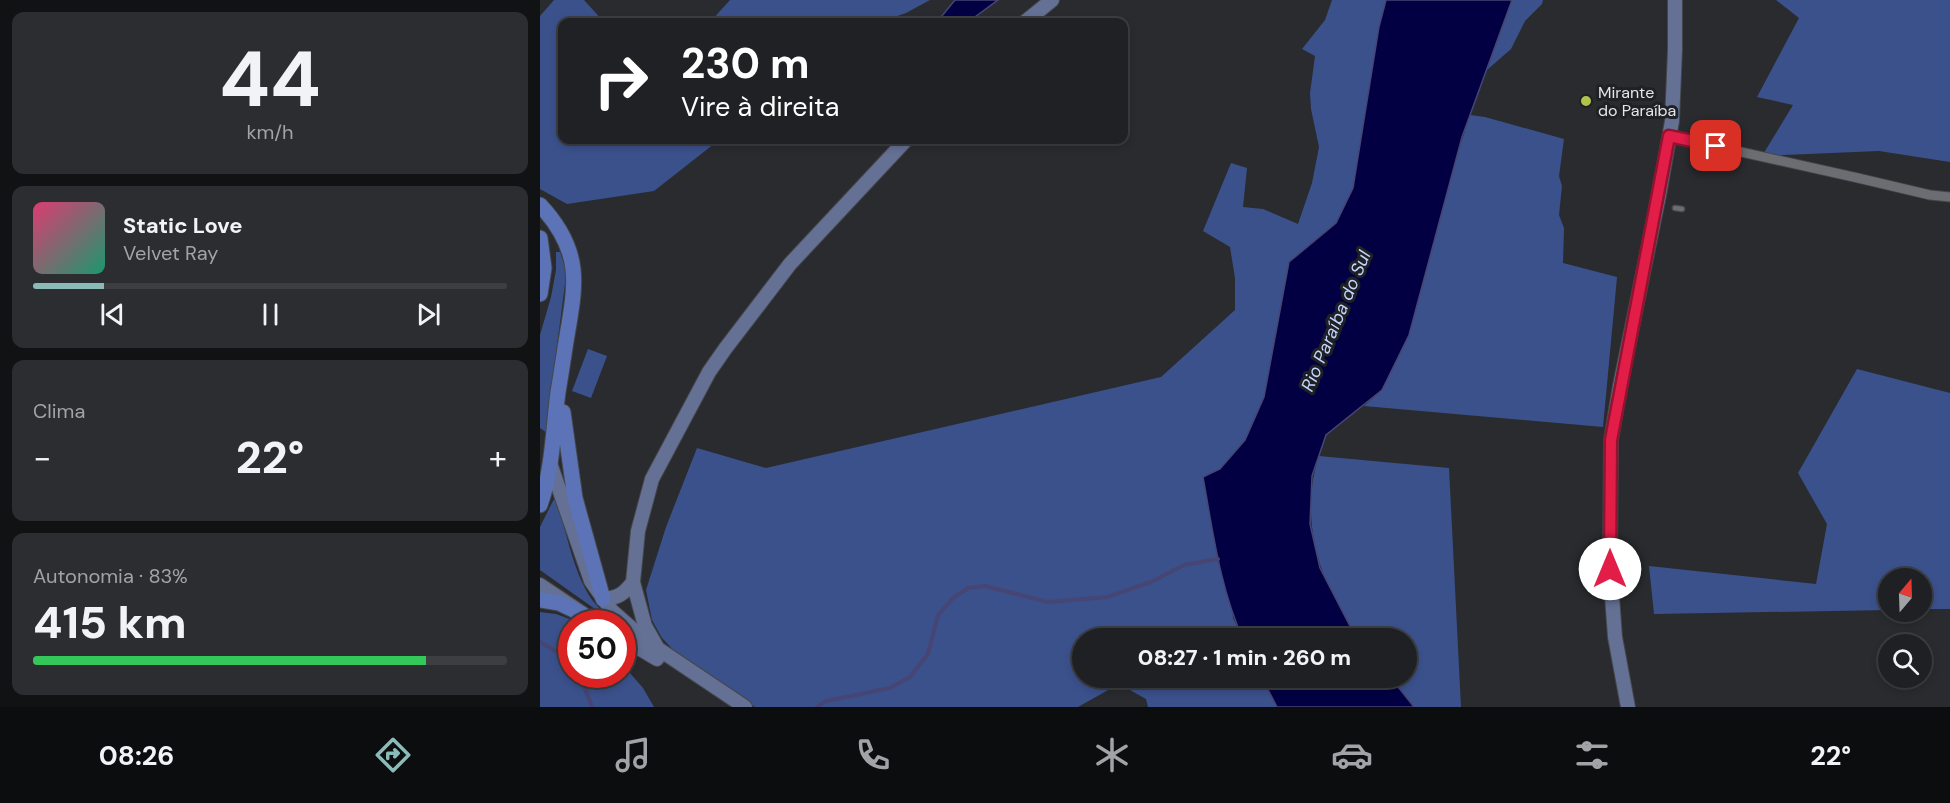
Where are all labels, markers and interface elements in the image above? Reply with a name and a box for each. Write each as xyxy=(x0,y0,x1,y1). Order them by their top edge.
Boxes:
text: 44 xyxy=(219,29,321,130)
text: 230 m xyxy=(681,36,810,91)
icon: right xyxy=(582,42,660,120)
place label: Mirante do Paraíba xyxy=(1598,82,1676,121)
text: Vire à direita xyxy=(681,89,839,124)
marker: Mirante do Paraíba xyxy=(1579,94,1593,108)
text: km/h xyxy=(246,119,294,145)
pin xyxy=(1690,120,1741,171)
icon: arrive xyxy=(1699,129,1732,162)
text: Static Love xyxy=(123,211,243,240)
text: Velvet Ray xyxy=(123,240,218,266)
water label: Rio Paraíba do Sul xyxy=(1295,246,1377,395)
icon: previous xyxy=(96,298,129,331)
icon: pause xyxy=(254,298,287,331)
icon: next xyxy=(412,298,445,331)
text: Clima xyxy=(33,398,85,424)
text: 22° xyxy=(236,428,304,487)
text: − xyxy=(33,436,51,479)
text: + xyxy=(489,436,507,479)
position arrow xyxy=(1578,537,1642,601)
text: Autonomia · 83% xyxy=(33,563,188,589)
north arrow xyxy=(1878,568,1932,622)
map controls xyxy=(1878,568,1932,688)
text: 415 km xyxy=(33,593,187,652)
speed limit sign: 50 xyxy=(558,610,636,688)
button: search xyxy=(1878,634,1932,688)
text: 08:27 · 1 min · 260 m xyxy=(1138,643,1351,672)
icon: directions xyxy=(372,734,414,776)
icon: music xyxy=(612,734,654,776)
icon: phone xyxy=(852,734,894,776)
icon: climate xyxy=(1091,734,1133,776)
icon: car xyxy=(1331,734,1373,776)
icon: filters xyxy=(1571,734,1613,776)
text: 08:26 xyxy=(99,738,174,773)
text: 22° xyxy=(1810,738,1851,773)

